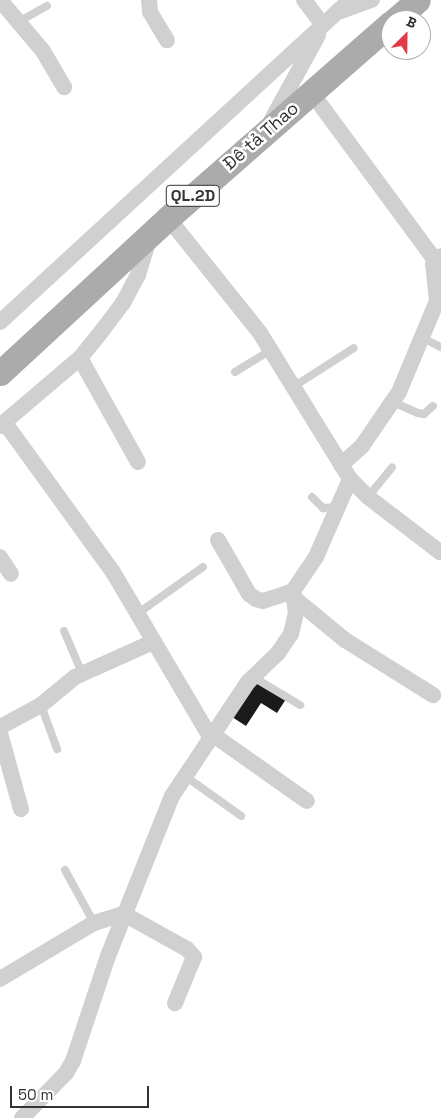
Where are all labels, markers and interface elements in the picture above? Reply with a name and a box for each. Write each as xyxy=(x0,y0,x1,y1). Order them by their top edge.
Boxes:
north arrow xyxy=(381,10,431,60)
text: B xyxy=(404,12,419,32)
street label: Đê tả Thao xyxy=(219,97,303,175)
road number: QL.2D xyxy=(166,182,220,210)
scale bar xyxy=(12,1076,151,1108)
text: 50 m xyxy=(18,1085,53,1104)

